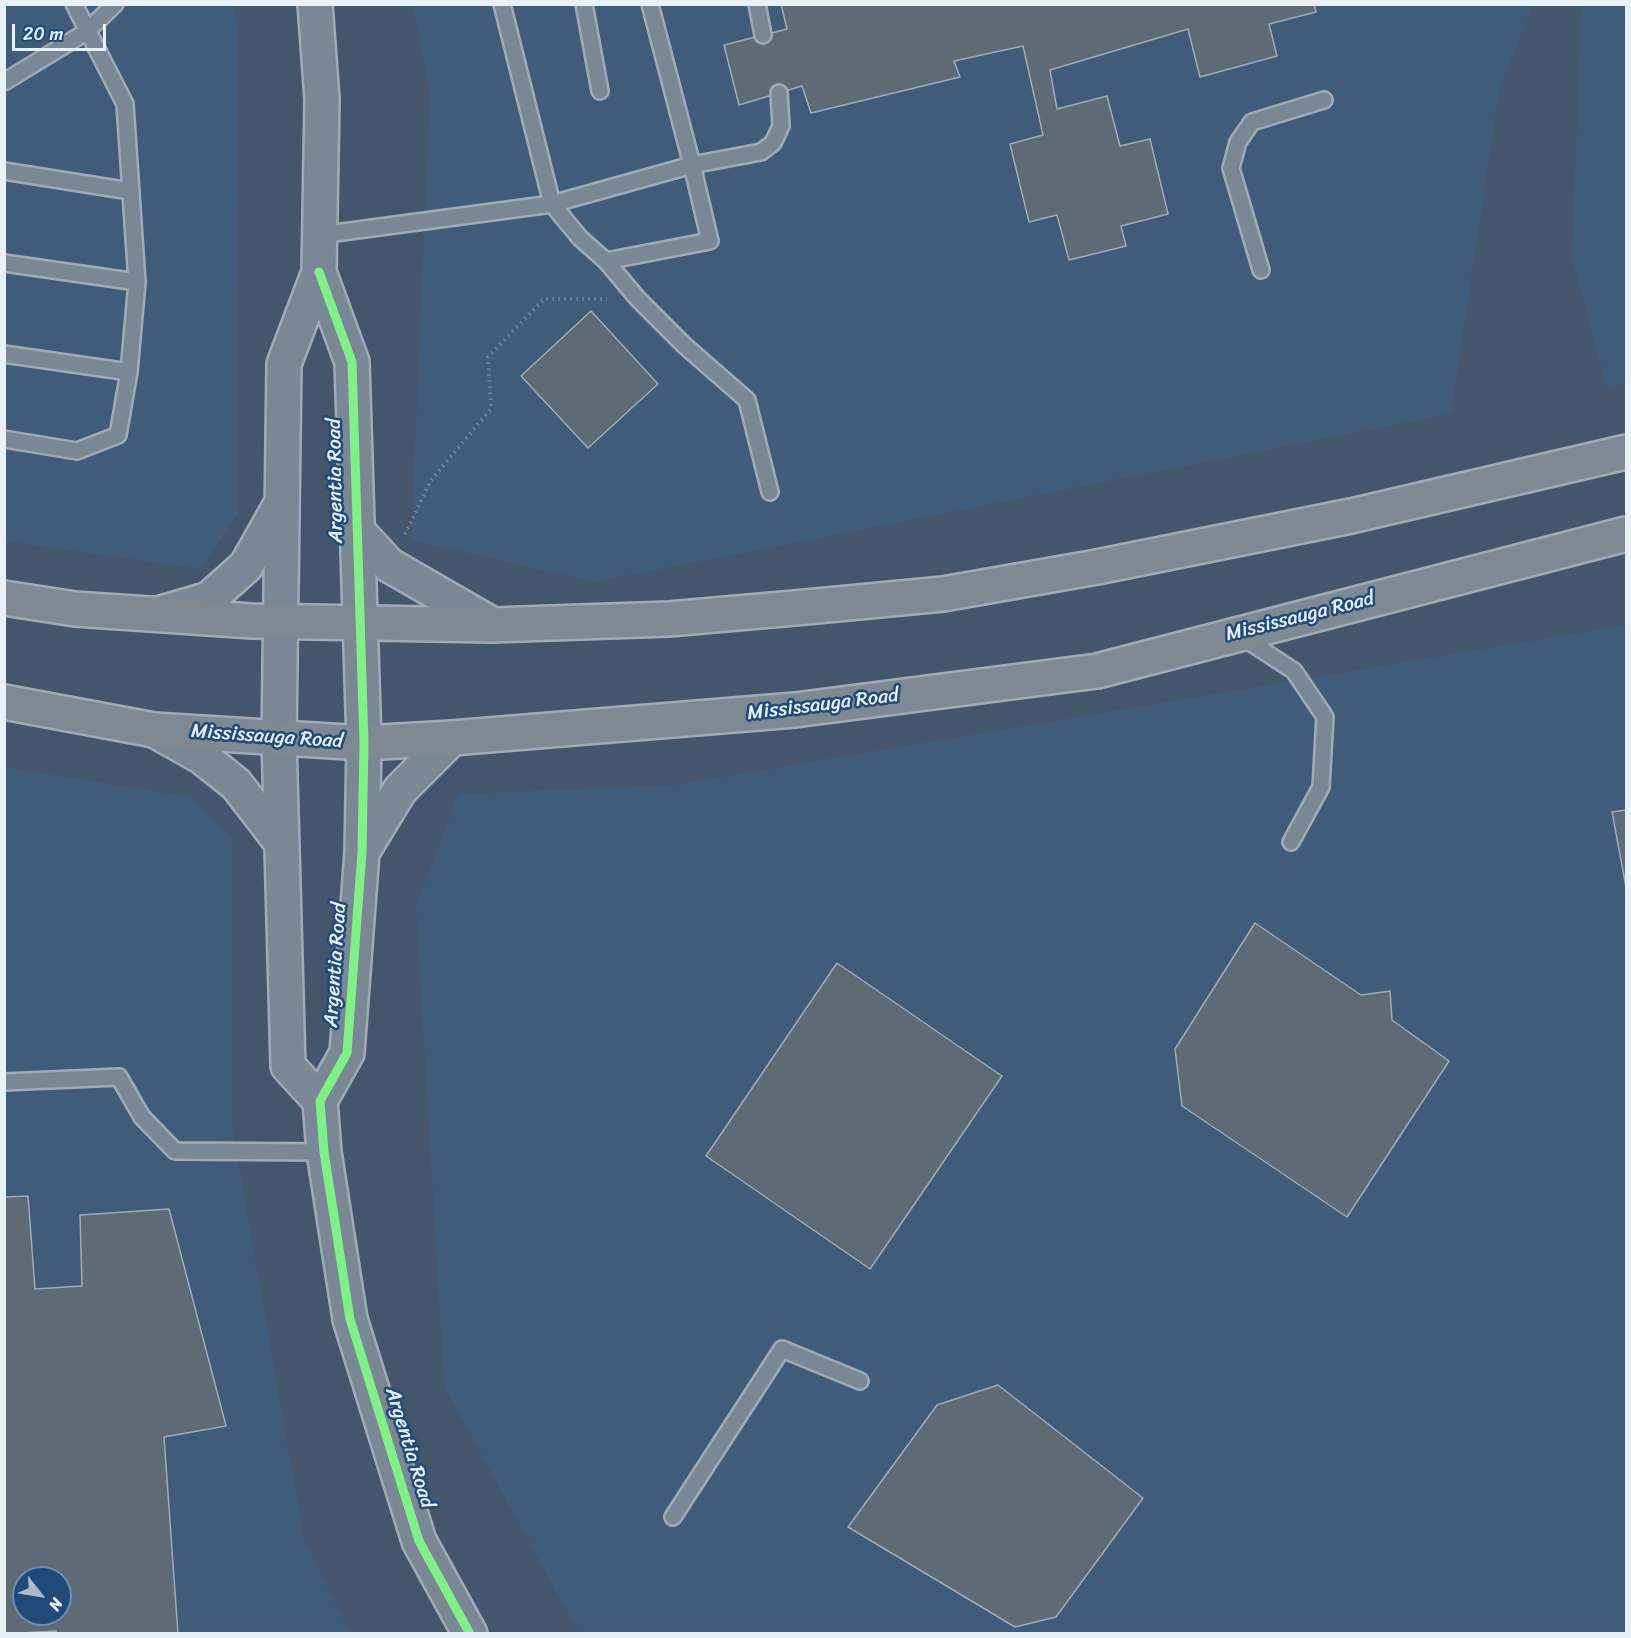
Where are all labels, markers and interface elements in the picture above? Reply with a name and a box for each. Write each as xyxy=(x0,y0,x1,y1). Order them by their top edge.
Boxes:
scale bar xyxy=(15,12,110,50)
text: 20 m xyxy=(23,18,63,50)
street label: Argentia Road xyxy=(323,418,349,544)
street label: Mississauga Road xyxy=(1223,587,1377,647)
street label: Mississauga Road xyxy=(746,684,900,726)
street label: Mississauga Road xyxy=(190,720,344,754)
street label: Argentia Road xyxy=(320,902,352,1028)
street label: Argentia Road xyxy=(379,1385,439,1511)
north arrow xyxy=(12,1566,72,1626)
text: N xyxy=(41,1592,71,1617)

